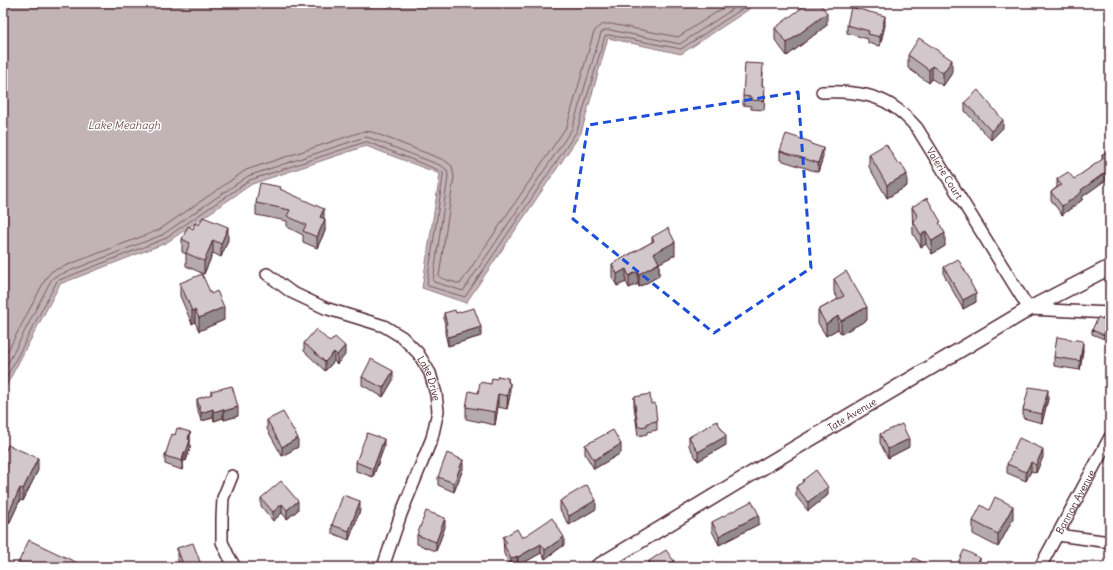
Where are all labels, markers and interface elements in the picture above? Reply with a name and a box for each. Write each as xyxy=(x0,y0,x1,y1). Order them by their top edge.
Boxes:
water label: Lake Meahagh xyxy=(88,118,161,132)
street label: Valerie Court xyxy=(923,145,966,202)
street label: Lake Drive xyxy=(414,354,443,401)
street label: Tate Avenue xyxy=(825,395,879,434)
street label: Bannon Avenue xyxy=(1053,468,1098,537)

